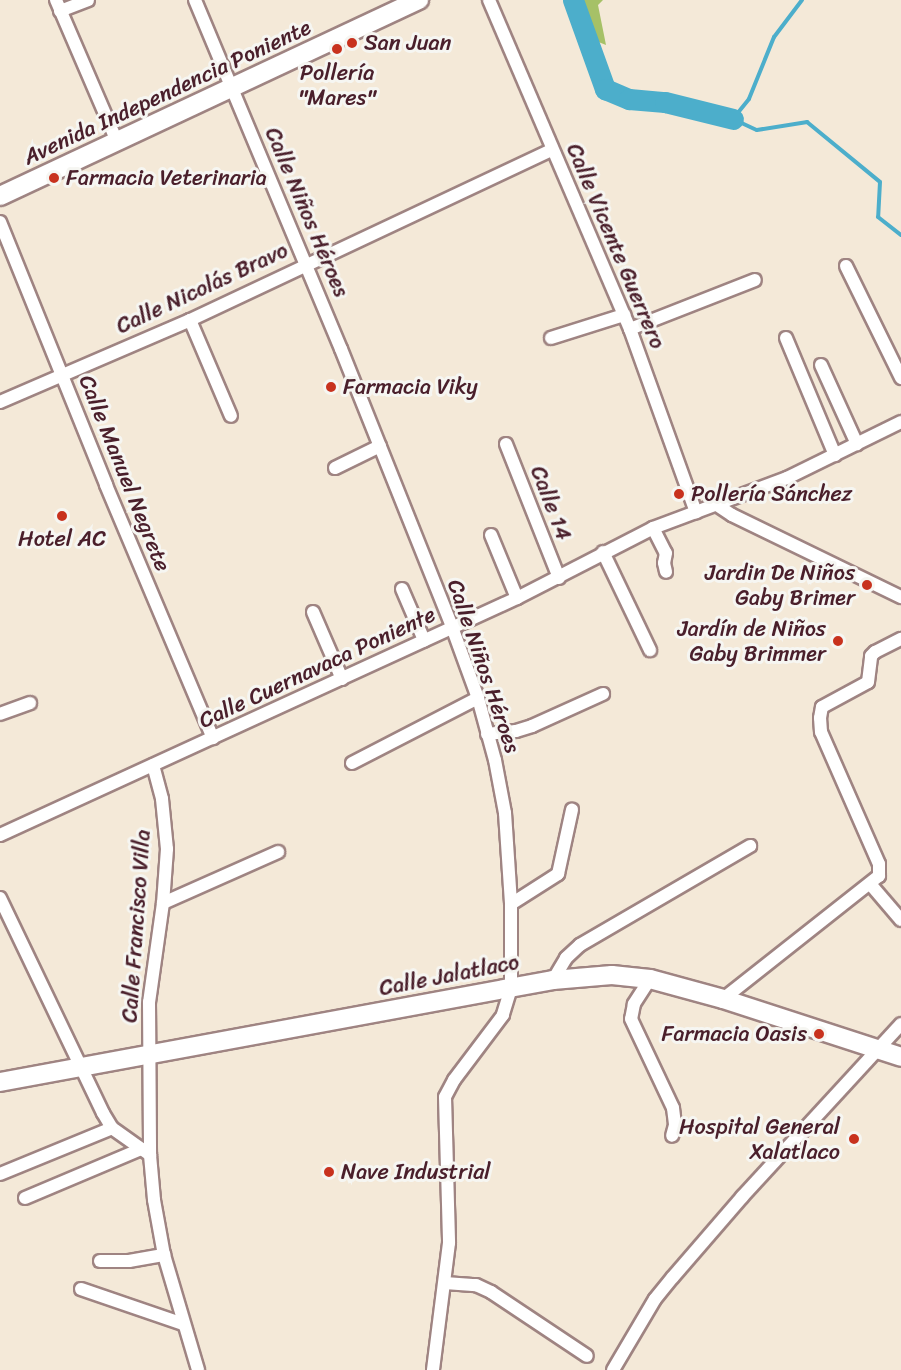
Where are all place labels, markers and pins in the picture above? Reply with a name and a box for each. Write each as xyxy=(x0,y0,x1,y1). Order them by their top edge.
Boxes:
place label: San Juan xyxy=(364,30,451,56)
marker: San Juan xyxy=(345,36,359,50)
marker: Pollería "Mares" xyxy=(330,42,344,56)
place label: Pollería "Mares" xyxy=(298,59,376,110)
place label: Farmacia Veterinaria xyxy=(66,165,268,191)
marker: Farmacia Veterinaria xyxy=(47,171,61,185)
place label: Farmacia Viky xyxy=(343,374,479,400)
marker: Farmacia Viky xyxy=(324,380,338,394)
place label: Pollería Sánchez xyxy=(691,481,852,507)
marker: Pollería Sánchez xyxy=(672,487,686,501)
marker: Hotel AC xyxy=(55,509,69,523)
place label: Hotel AC xyxy=(18,526,106,552)
place label: Jardin De Niños Gaby Brimer xyxy=(705,559,855,610)
marker: Jardin De Niños Gaby Brimer xyxy=(860,578,874,592)
place label: Jardín de Niños Gaby Brimmer xyxy=(677,615,826,666)
marker: Jardín de Niños Gaby Brimmer xyxy=(831,634,845,648)
place label: Farmacia Oasis xyxy=(662,1021,807,1047)
marker: Farmacia Oasis xyxy=(812,1027,826,1041)
place label: Hospital General Xalatlaco xyxy=(679,1113,840,1164)
marker: Hospital General Xalatlaco xyxy=(845,1130,863,1148)
place label: Nave Industrial xyxy=(341,1159,490,1185)
marker: Nave Industrial xyxy=(322,1165,336,1179)

